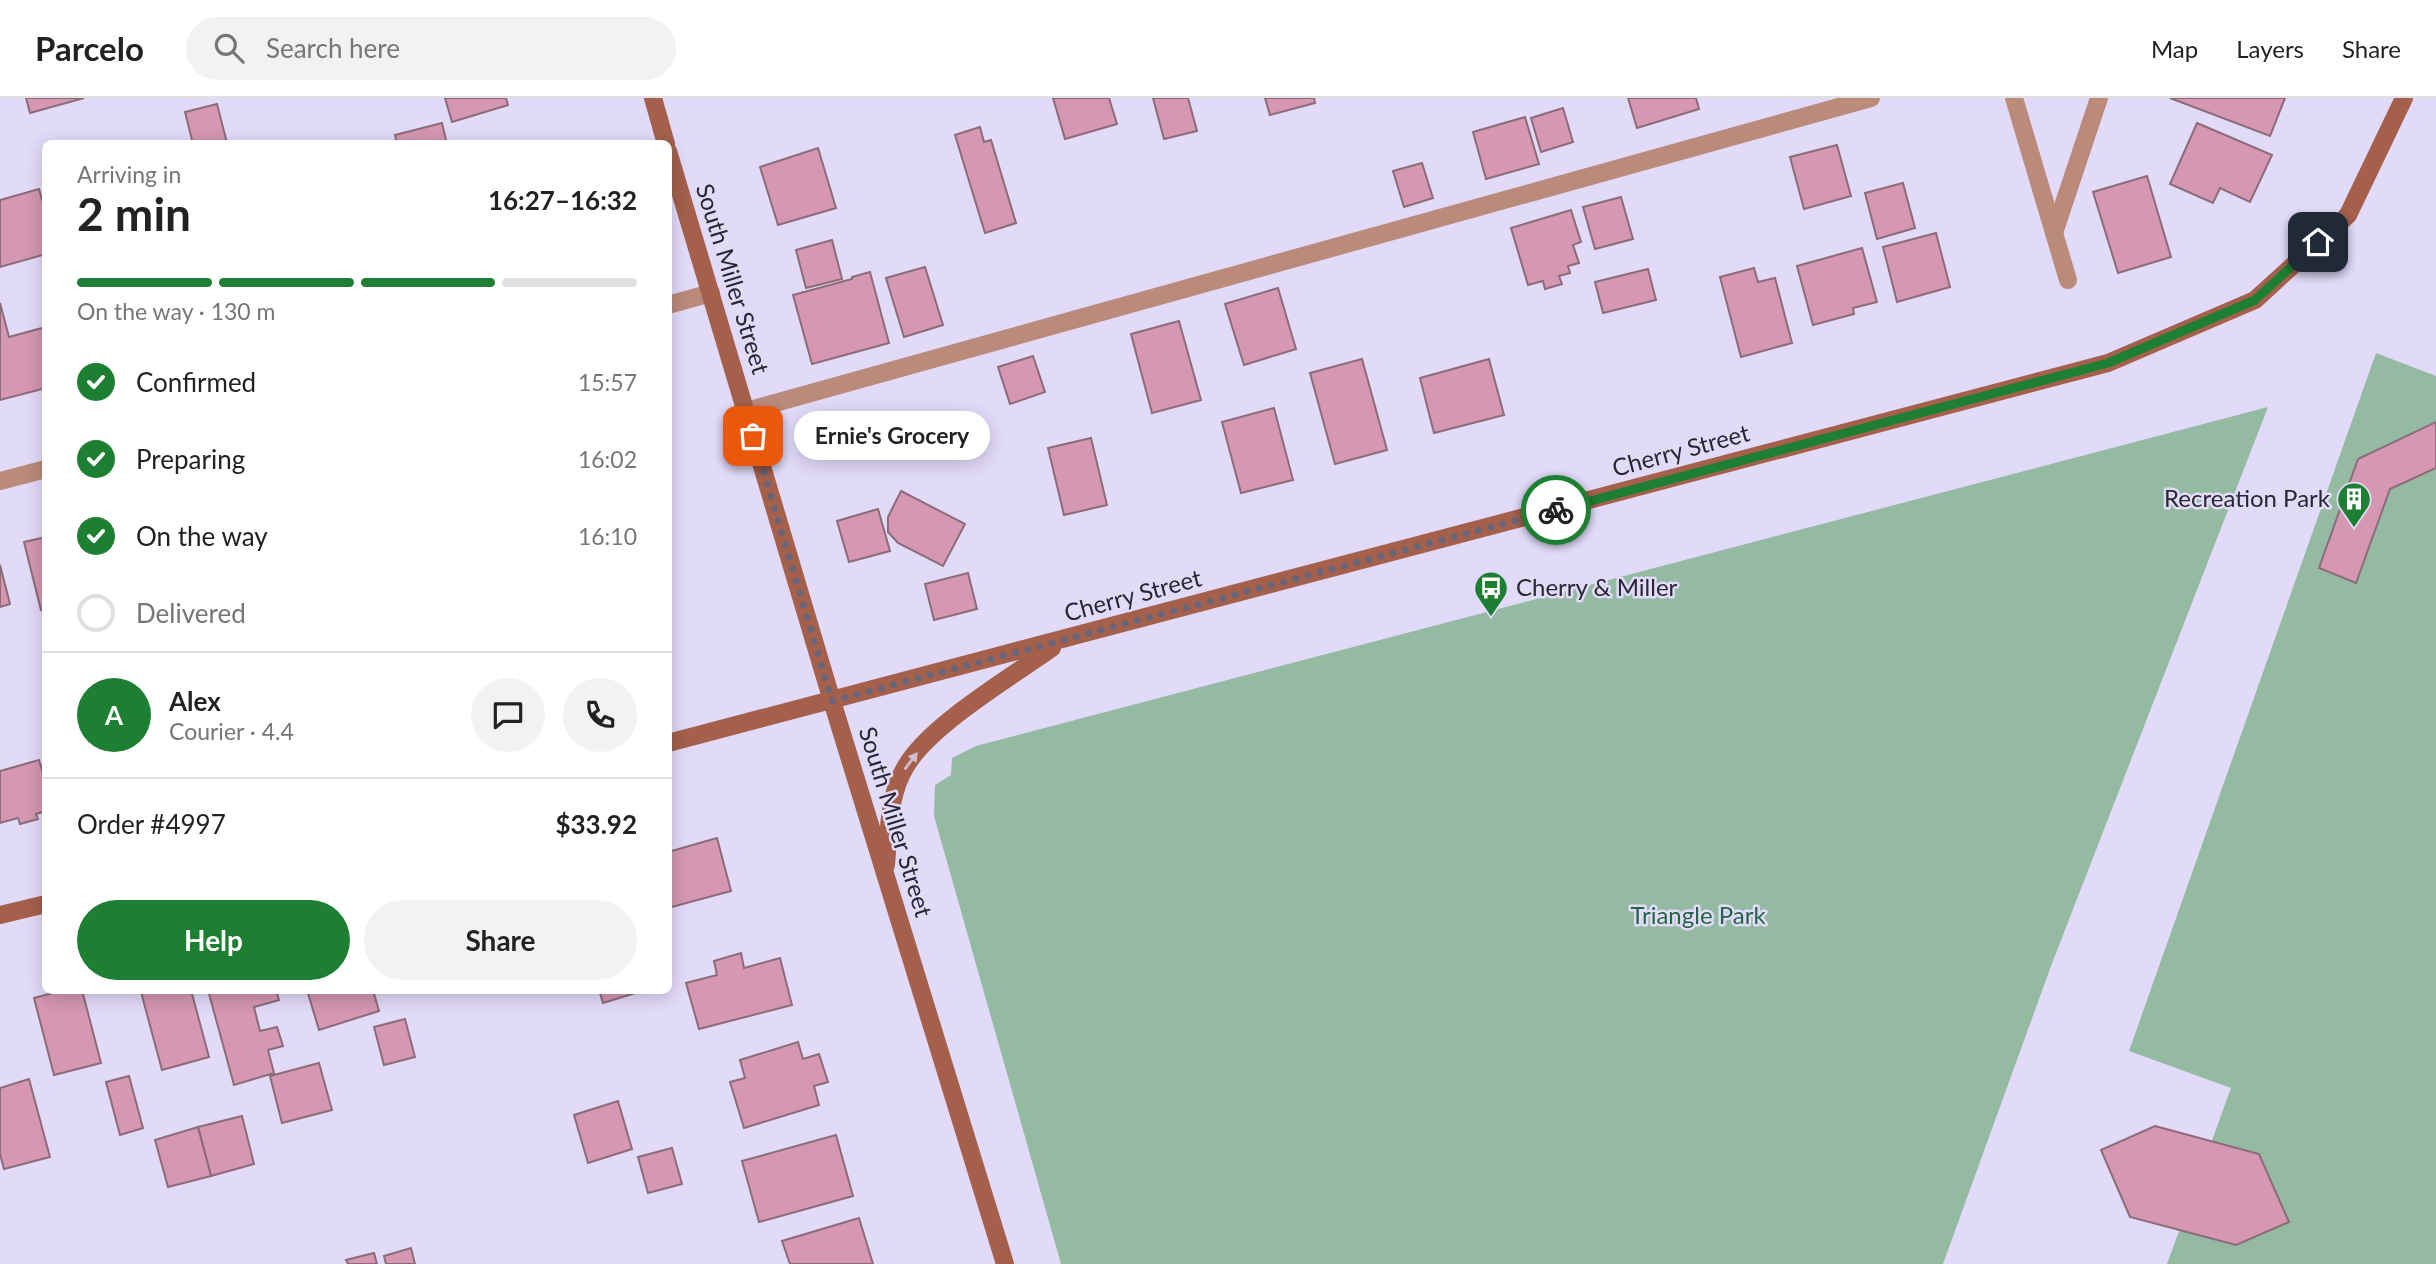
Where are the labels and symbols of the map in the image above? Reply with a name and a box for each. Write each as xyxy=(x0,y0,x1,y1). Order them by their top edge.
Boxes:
street label: South Miller Street xyxy=(691,180,776,378)
pin xyxy=(2288,212,2348,272)
pin xyxy=(723,406,783,466)
callout: Ernie's Grocery xyxy=(795,412,991,460)
street label: Cherry Street xyxy=(1609,417,1753,482)
courier xyxy=(1521,475,1591,545)
building icon: Recreation Park xyxy=(2335,480,2373,529)
place label: Recreation Park xyxy=(2164,483,2331,512)
street label: Cherry Street xyxy=(1061,562,1205,627)
bus stop icon: Cherry & Miller xyxy=(1472,569,1510,618)
place label: Cherry & Miller xyxy=(1516,572,1678,601)
street label: South Miller Street xyxy=(854,723,939,921)
one-way arrow xyxy=(904,752,918,770)
park label: Triangle Park xyxy=(1630,900,1766,929)

